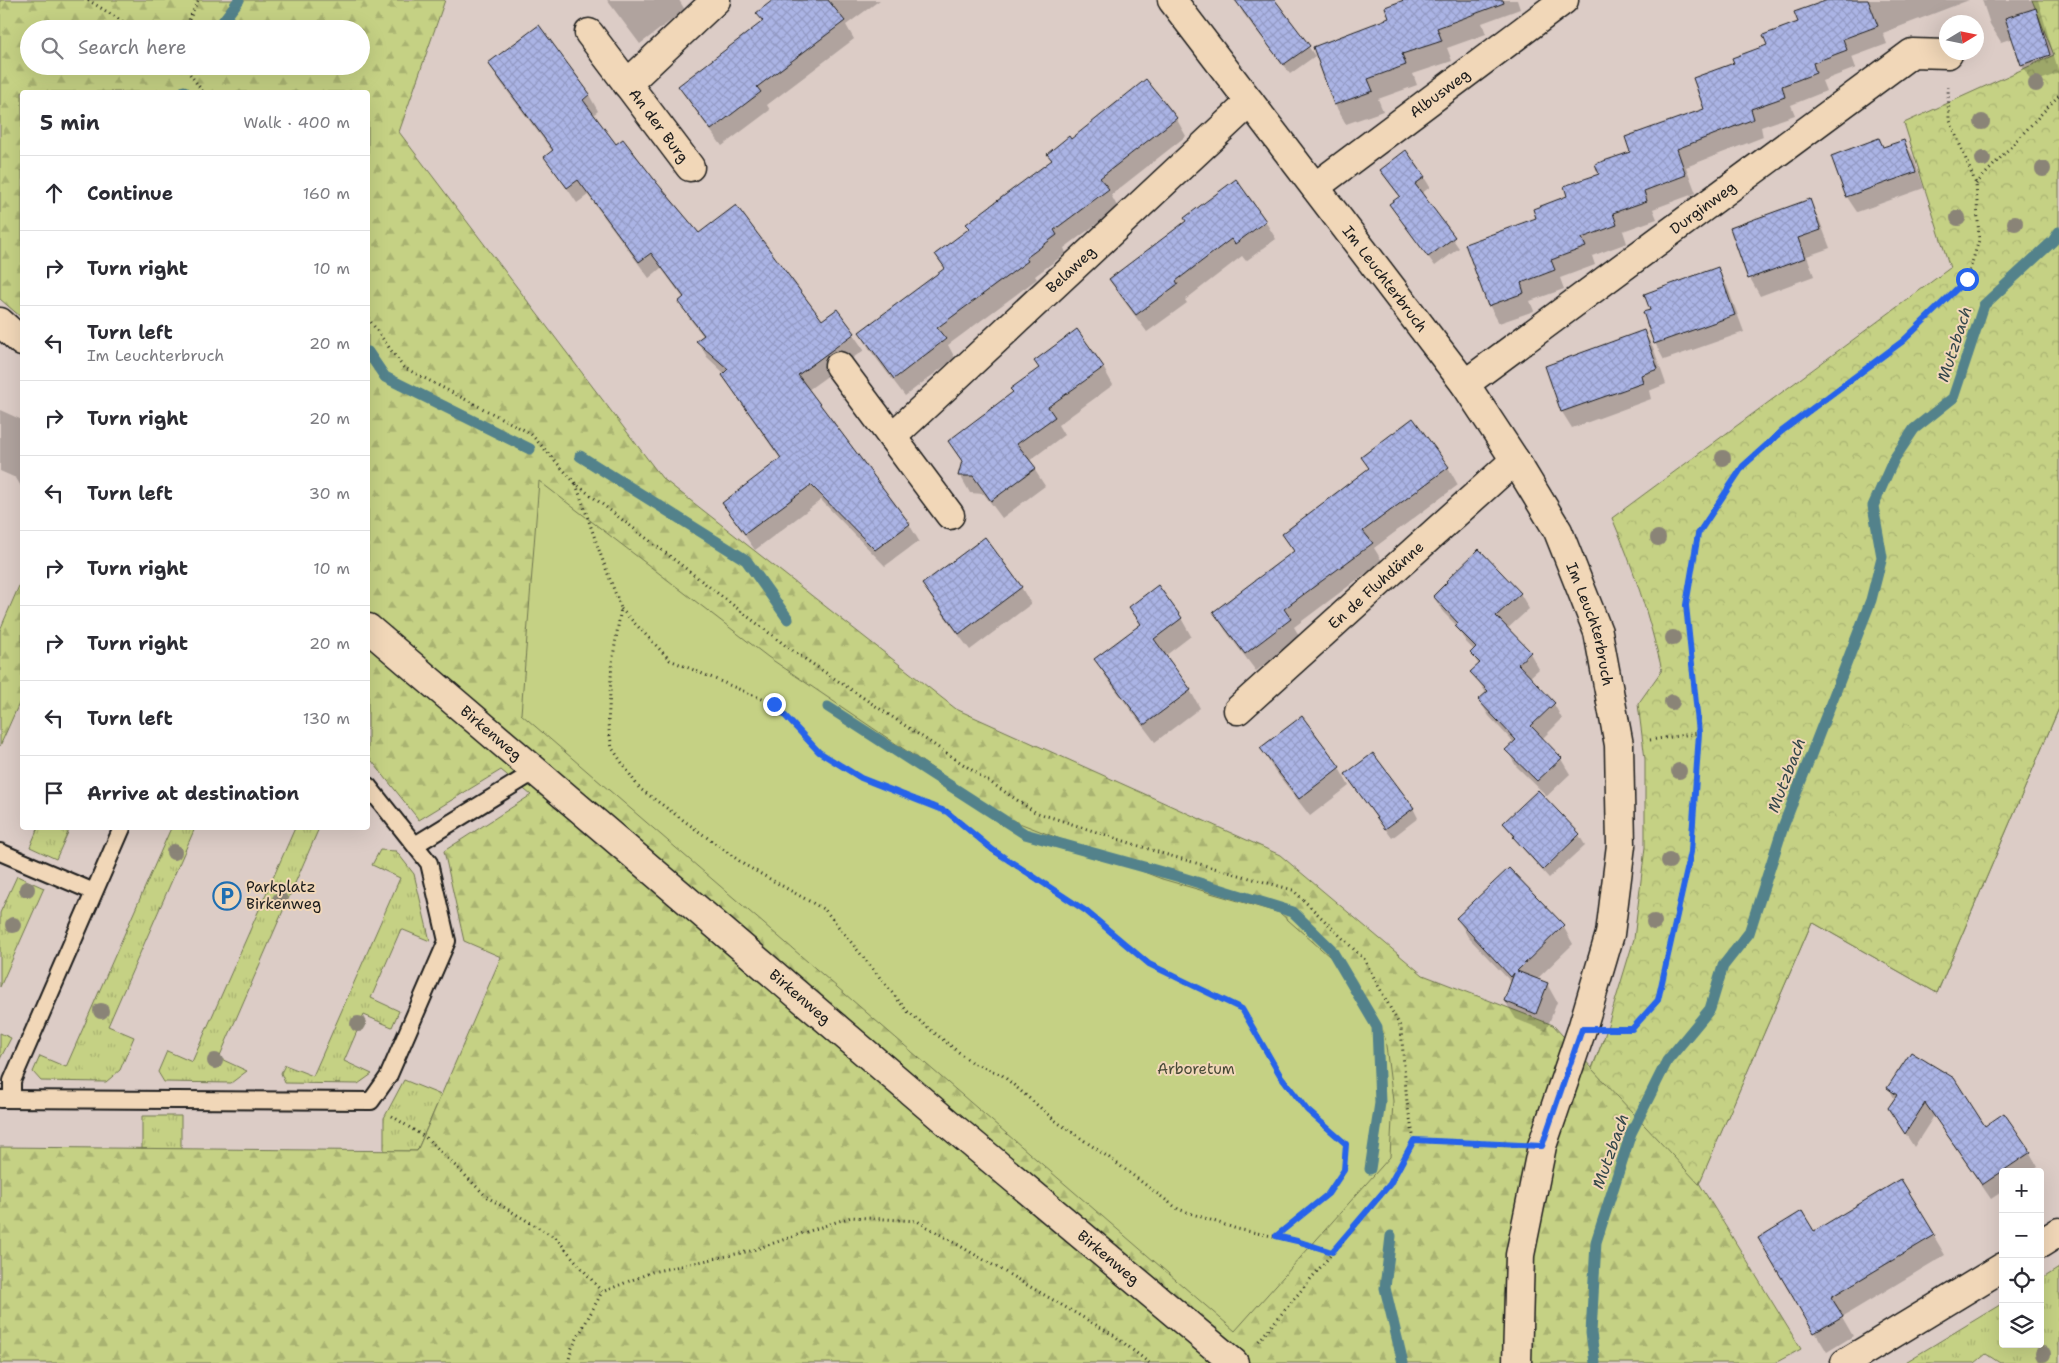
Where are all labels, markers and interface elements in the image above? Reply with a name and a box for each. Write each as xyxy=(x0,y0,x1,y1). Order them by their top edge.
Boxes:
north arrow xyxy=(1939,15,1984,60)
search box xyxy=(20,20,370,75)
icon: search xyxy=(38,34,66,62)
text: Search here xyxy=(78,35,187,60)
street label: Albusweg xyxy=(1406,64,1474,122)
street label: An der Burg xyxy=(624,85,693,167)
text: 5 min xyxy=(40,109,100,137)
text: Walk · 400 m xyxy=(243,112,350,133)
street label: Durginweg xyxy=(1666,177,1740,239)
icon: ahead xyxy=(40,179,68,207)
text: Continue xyxy=(87,181,173,206)
text: 160 m xyxy=(303,183,350,204)
street label: Im Leuchterbruch xyxy=(1338,222,1432,336)
street label: Belaweg xyxy=(1042,241,1100,298)
icon: right xyxy=(40,254,68,282)
text: Turn right xyxy=(87,256,188,281)
text: 10 m xyxy=(313,258,350,279)
route start xyxy=(1956,268,1979,291)
water label: Mutzbach xyxy=(1932,304,1977,385)
text: Turn left xyxy=(87,320,173,345)
icon: left xyxy=(40,329,68,357)
text: 20 m xyxy=(309,333,350,354)
text: Im Leuchterbruch xyxy=(87,345,224,366)
icon: right xyxy=(40,404,68,432)
text: Turn right xyxy=(87,406,188,431)
text: 20 m xyxy=(309,408,350,429)
icon: left xyxy=(40,479,68,507)
text: Turn left xyxy=(87,481,173,506)
text: 30 m xyxy=(309,483,350,504)
street label: En de Fluhdänne xyxy=(1324,537,1428,634)
icon: right xyxy=(40,554,68,582)
text: Turn right xyxy=(87,556,188,581)
text: 10 m xyxy=(313,558,350,579)
street label: Im Leuchterbruch xyxy=(1561,559,1618,688)
icon: right xyxy=(40,629,68,657)
text: Turn right xyxy=(87,631,188,656)
text: 20 m xyxy=(309,633,350,654)
route end xyxy=(763,693,786,716)
street label: Birkenweg xyxy=(456,701,526,765)
icon: left xyxy=(40,704,68,732)
text: Turn left xyxy=(87,706,173,731)
text: 130 m xyxy=(303,708,350,729)
water label: Mutzbach xyxy=(1763,735,1810,816)
icon: arrive xyxy=(40,779,68,807)
text: Arrive at destination xyxy=(87,781,299,806)
place label: Parkplatz Birkenweg xyxy=(246,877,321,914)
parking icon: Parkplatz Birkenweg xyxy=(212,881,242,911)
street label: Birkenweg xyxy=(765,965,835,1029)
park label: Arboretum xyxy=(1157,1059,1235,1079)
water label: Mutzbach xyxy=(1587,1111,1634,1192)
map controls xyxy=(1999,1168,2044,1348)
button: + xyxy=(1999,1168,2044,1213)
button: − xyxy=(1999,1213,2044,1258)
street label: Birkenweg xyxy=(1073,1226,1144,1290)
button: locate xyxy=(1999,1258,2044,1303)
button: layers xyxy=(1999,1303,2044,1348)

